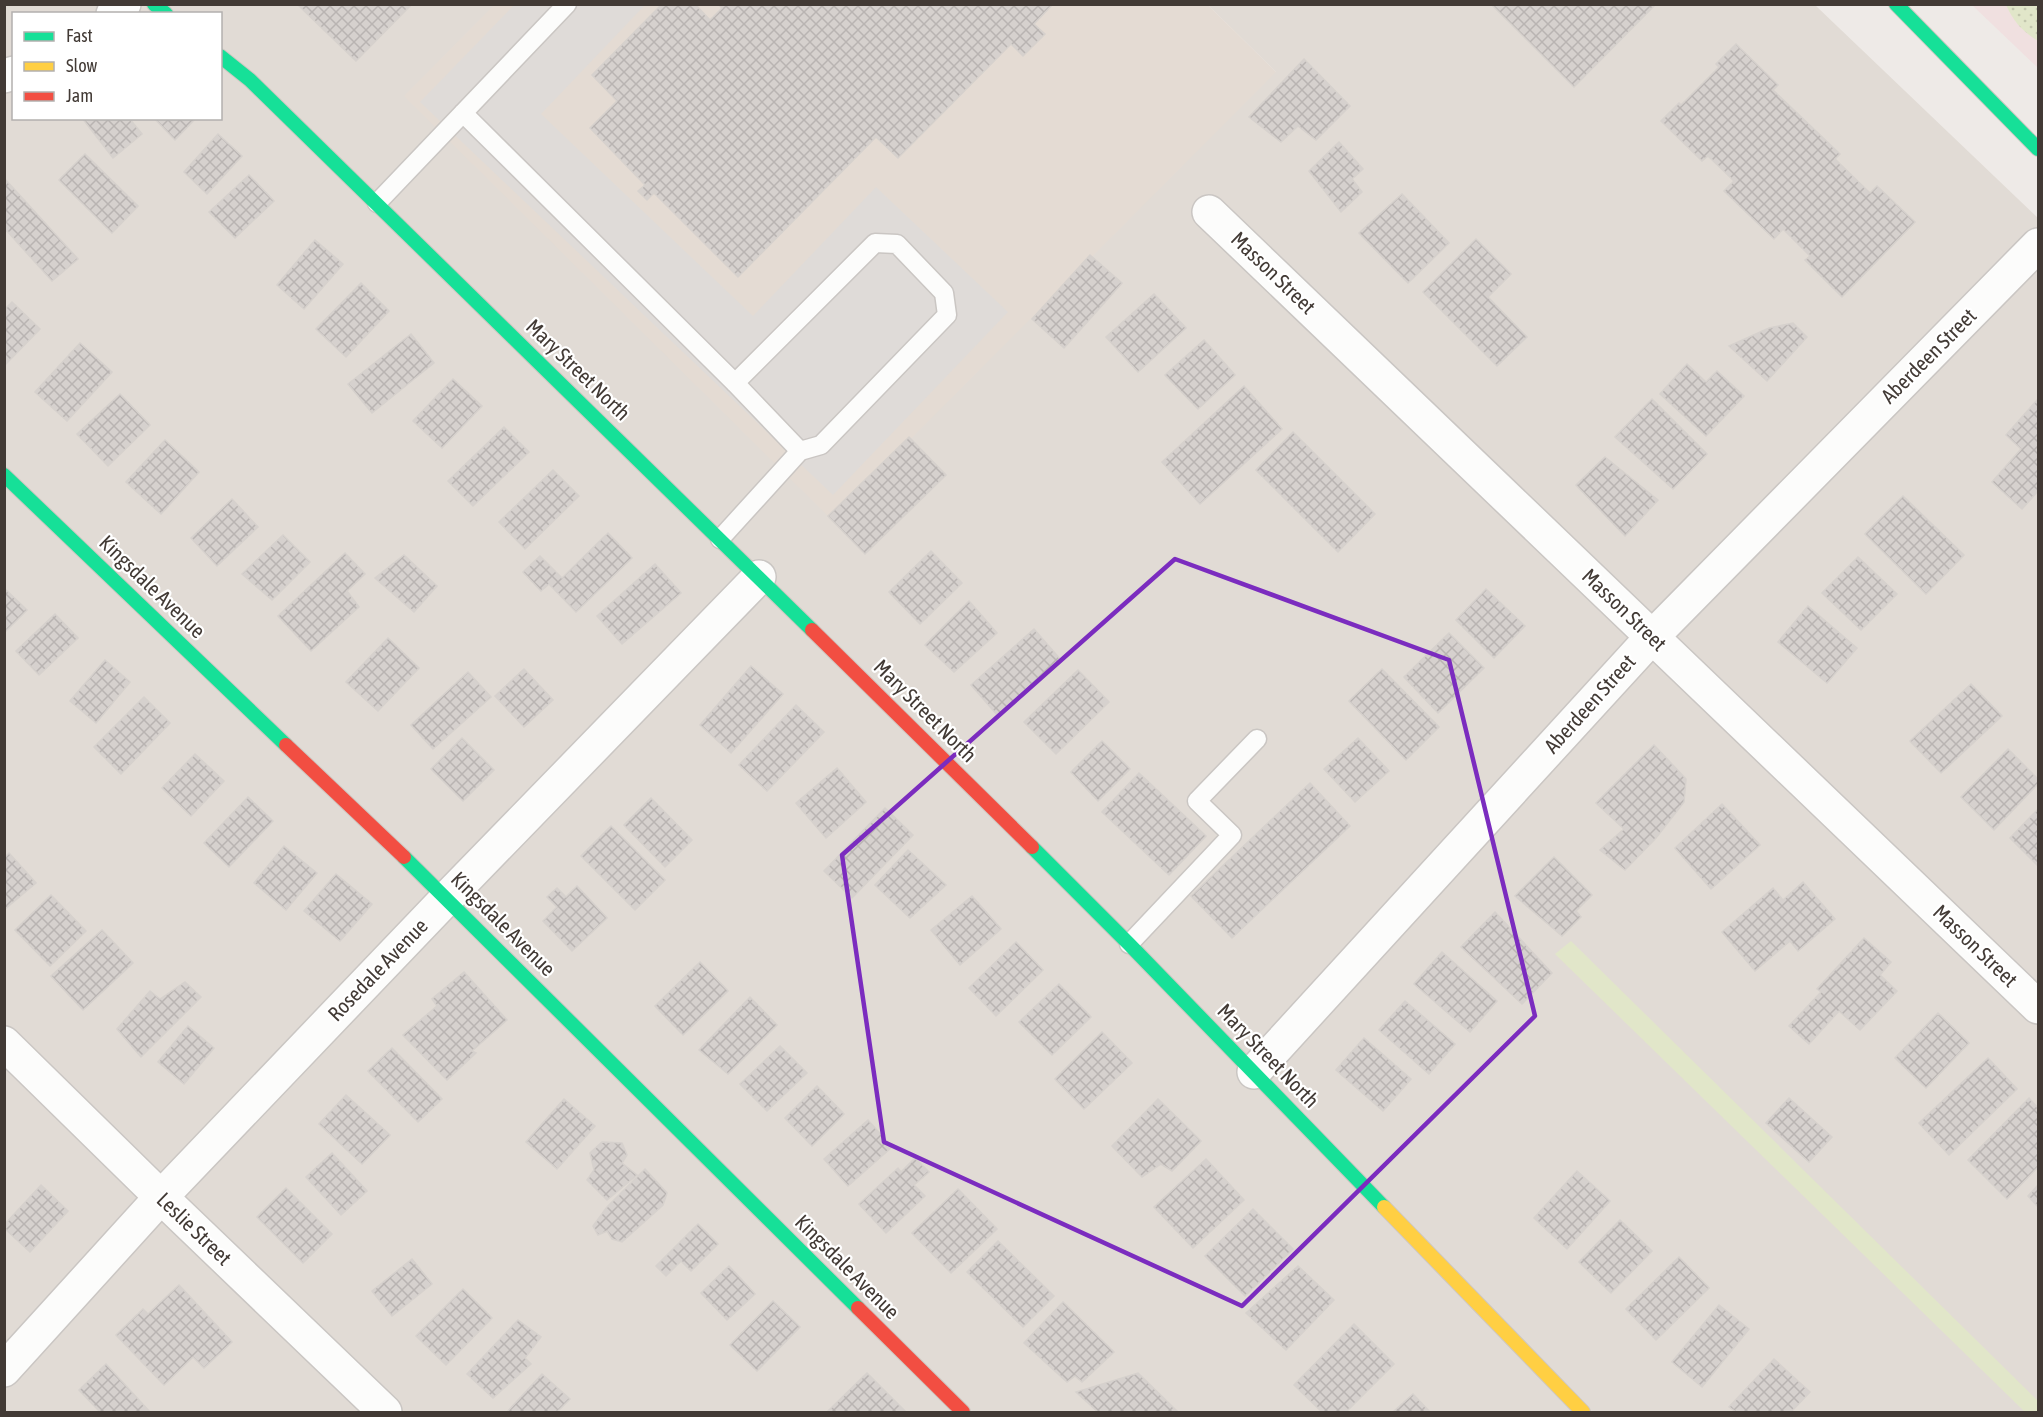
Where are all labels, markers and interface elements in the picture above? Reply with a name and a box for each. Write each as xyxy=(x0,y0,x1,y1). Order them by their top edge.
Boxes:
legend xyxy=(12,12,222,120)
text: Fast xyxy=(66,25,93,46)
text: Slow xyxy=(66,55,97,76)
text: Jam xyxy=(66,85,93,106)
street label: Masson Street xyxy=(1227,226,1321,318)
street label: Aberdeen Street xyxy=(1876,303,1981,408)
street label: Mary Street North xyxy=(522,314,636,425)
street label: Kingsdale Avenue xyxy=(95,530,210,643)
street label: Masson Street xyxy=(1578,563,1672,655)
street label: Aberdeen Street xyxy=(1539,649,1640,757)
street label: Mary Street North xyxy=(869,654,982,767)
street label: Kingsdale Avenue xyxy=(447,866,561,980)
street label: Masson Street xyxy=(1929,899,2023,991)
street label: Rosedale Avenue xyxy=(323,913,432,1025)
street label: Mary Street North xyxy=(1213,998,1324,1112)
street label: Leslie Street xyxy=(153,1187,237,1270)
street label: Kingsdale Avenue xyxy=(791,1209,905,1323)

